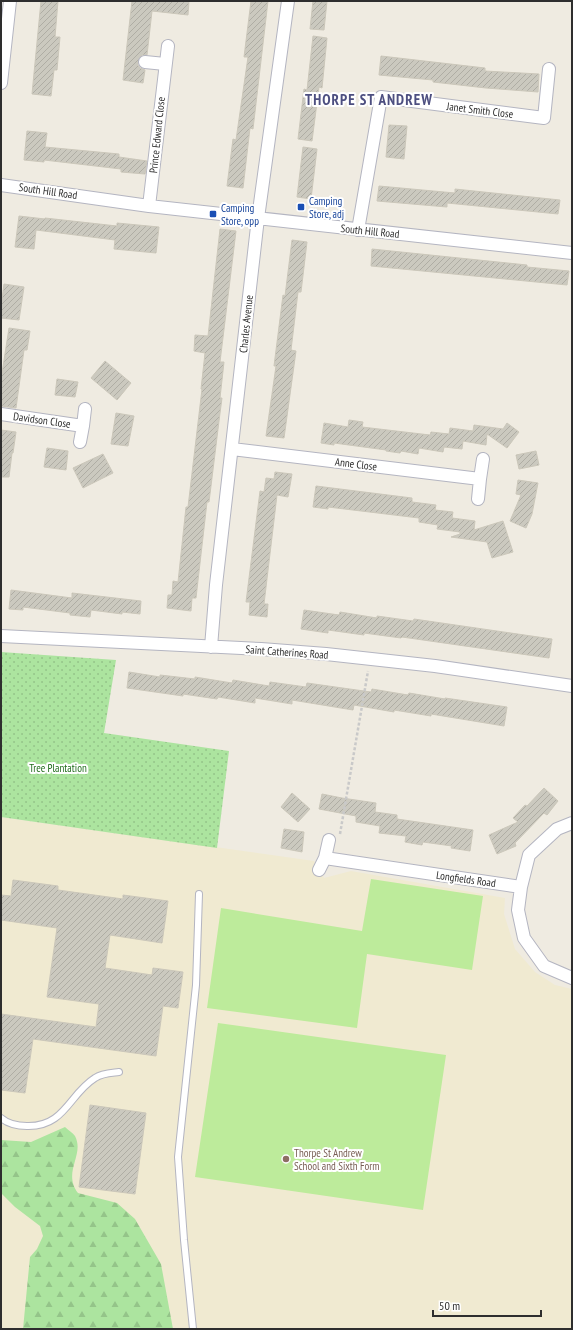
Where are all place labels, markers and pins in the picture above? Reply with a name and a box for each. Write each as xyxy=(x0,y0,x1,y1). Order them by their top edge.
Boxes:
place label: Camping Store, adj xyxy=(309,194,344,221)
place label: Camping Store, opp xyxy=(221,201,259,228)
marker: Camping Store, adj xyxy=(296,202,306,212)
marker: Camping Store, opp xyxy=(208,209,218,219)
place label: Thorpe St Andrew School and Sixth Form xyxy=(294,1146,379,1173)
marker: Thorpe St Andrew School and Sixth Form xyxy=(281,1154,291,1164)

